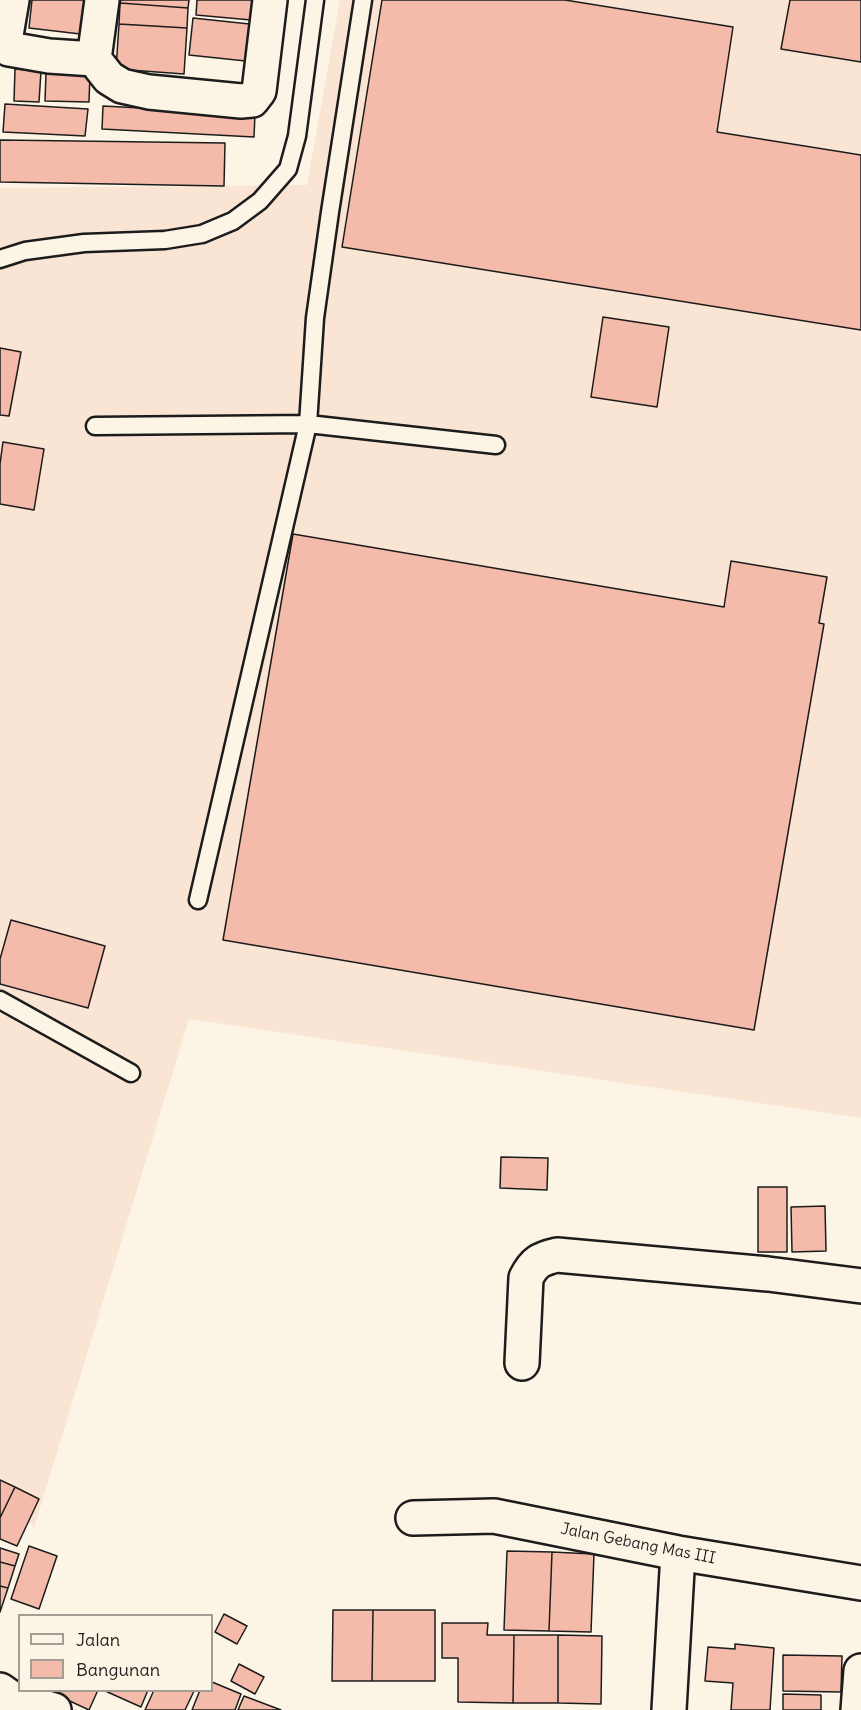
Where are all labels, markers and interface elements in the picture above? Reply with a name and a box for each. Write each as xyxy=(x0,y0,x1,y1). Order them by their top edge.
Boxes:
street label: Jalan Gebang Mas III xyxy=(559,1520,717,1568)
legend xyxy=(18,1614,213,1692)
text: Jalan xyxy=(76,1628,120,1651)
text: Bangunan xyxy=(76,1658,160,1681)

